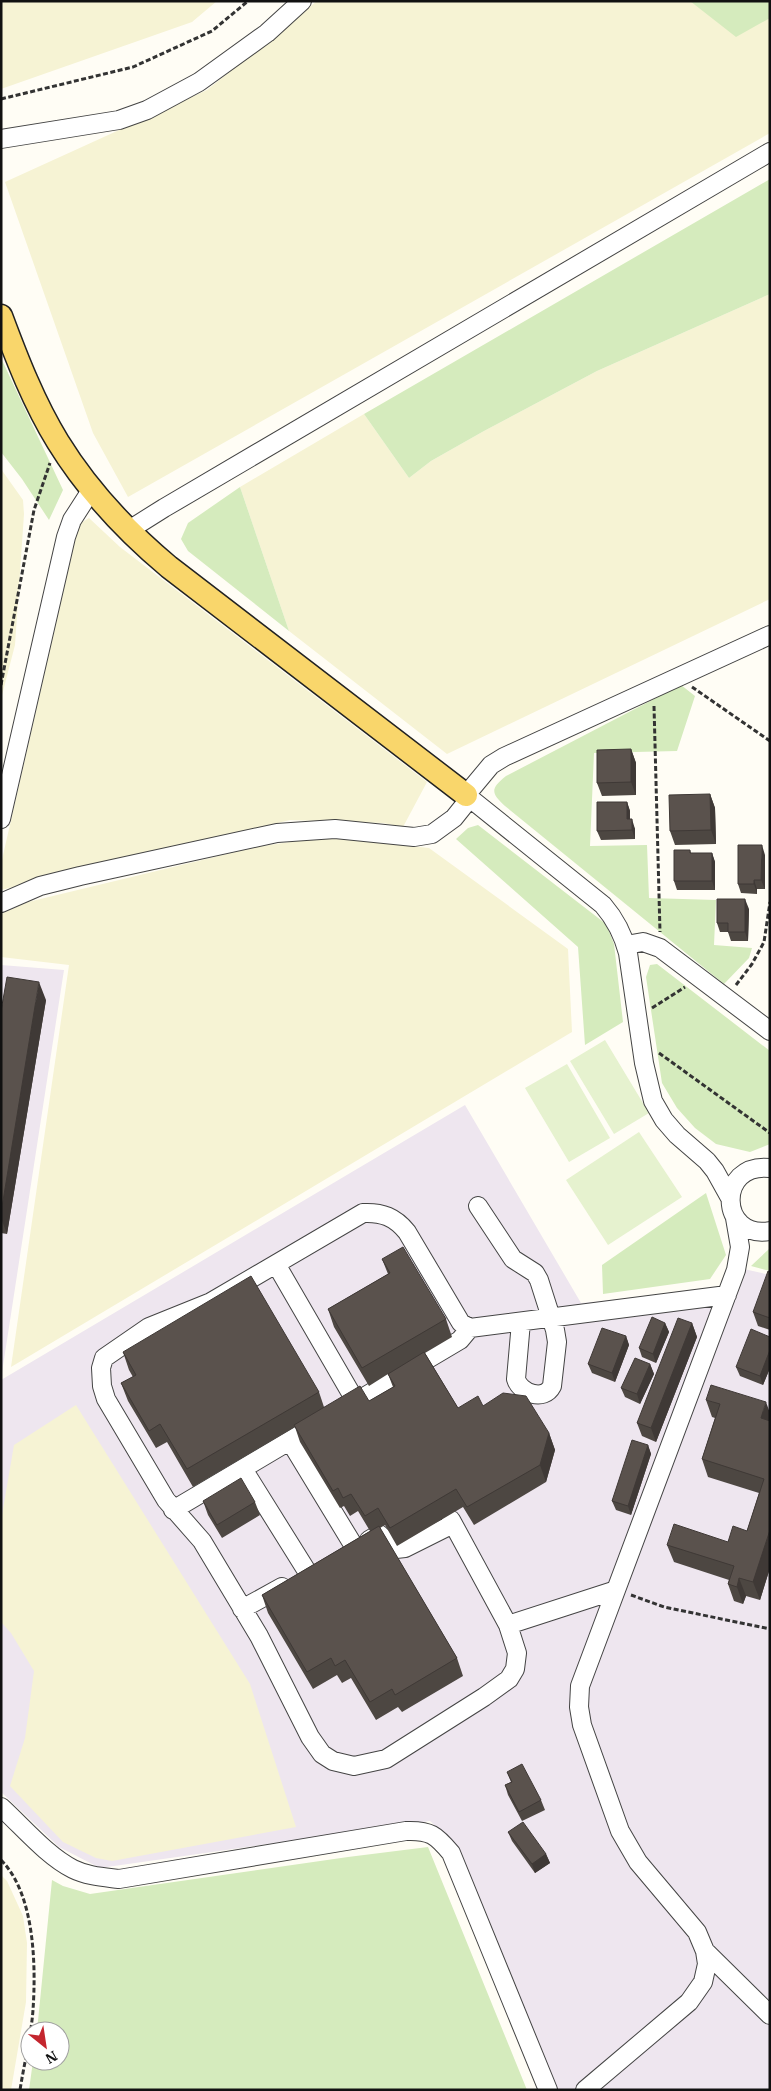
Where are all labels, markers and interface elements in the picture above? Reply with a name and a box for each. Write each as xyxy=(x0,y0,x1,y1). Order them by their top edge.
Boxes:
north arrow xyxy=(20,2021,70,2071)
text: N xyxy=(42,2047,61,2068)

